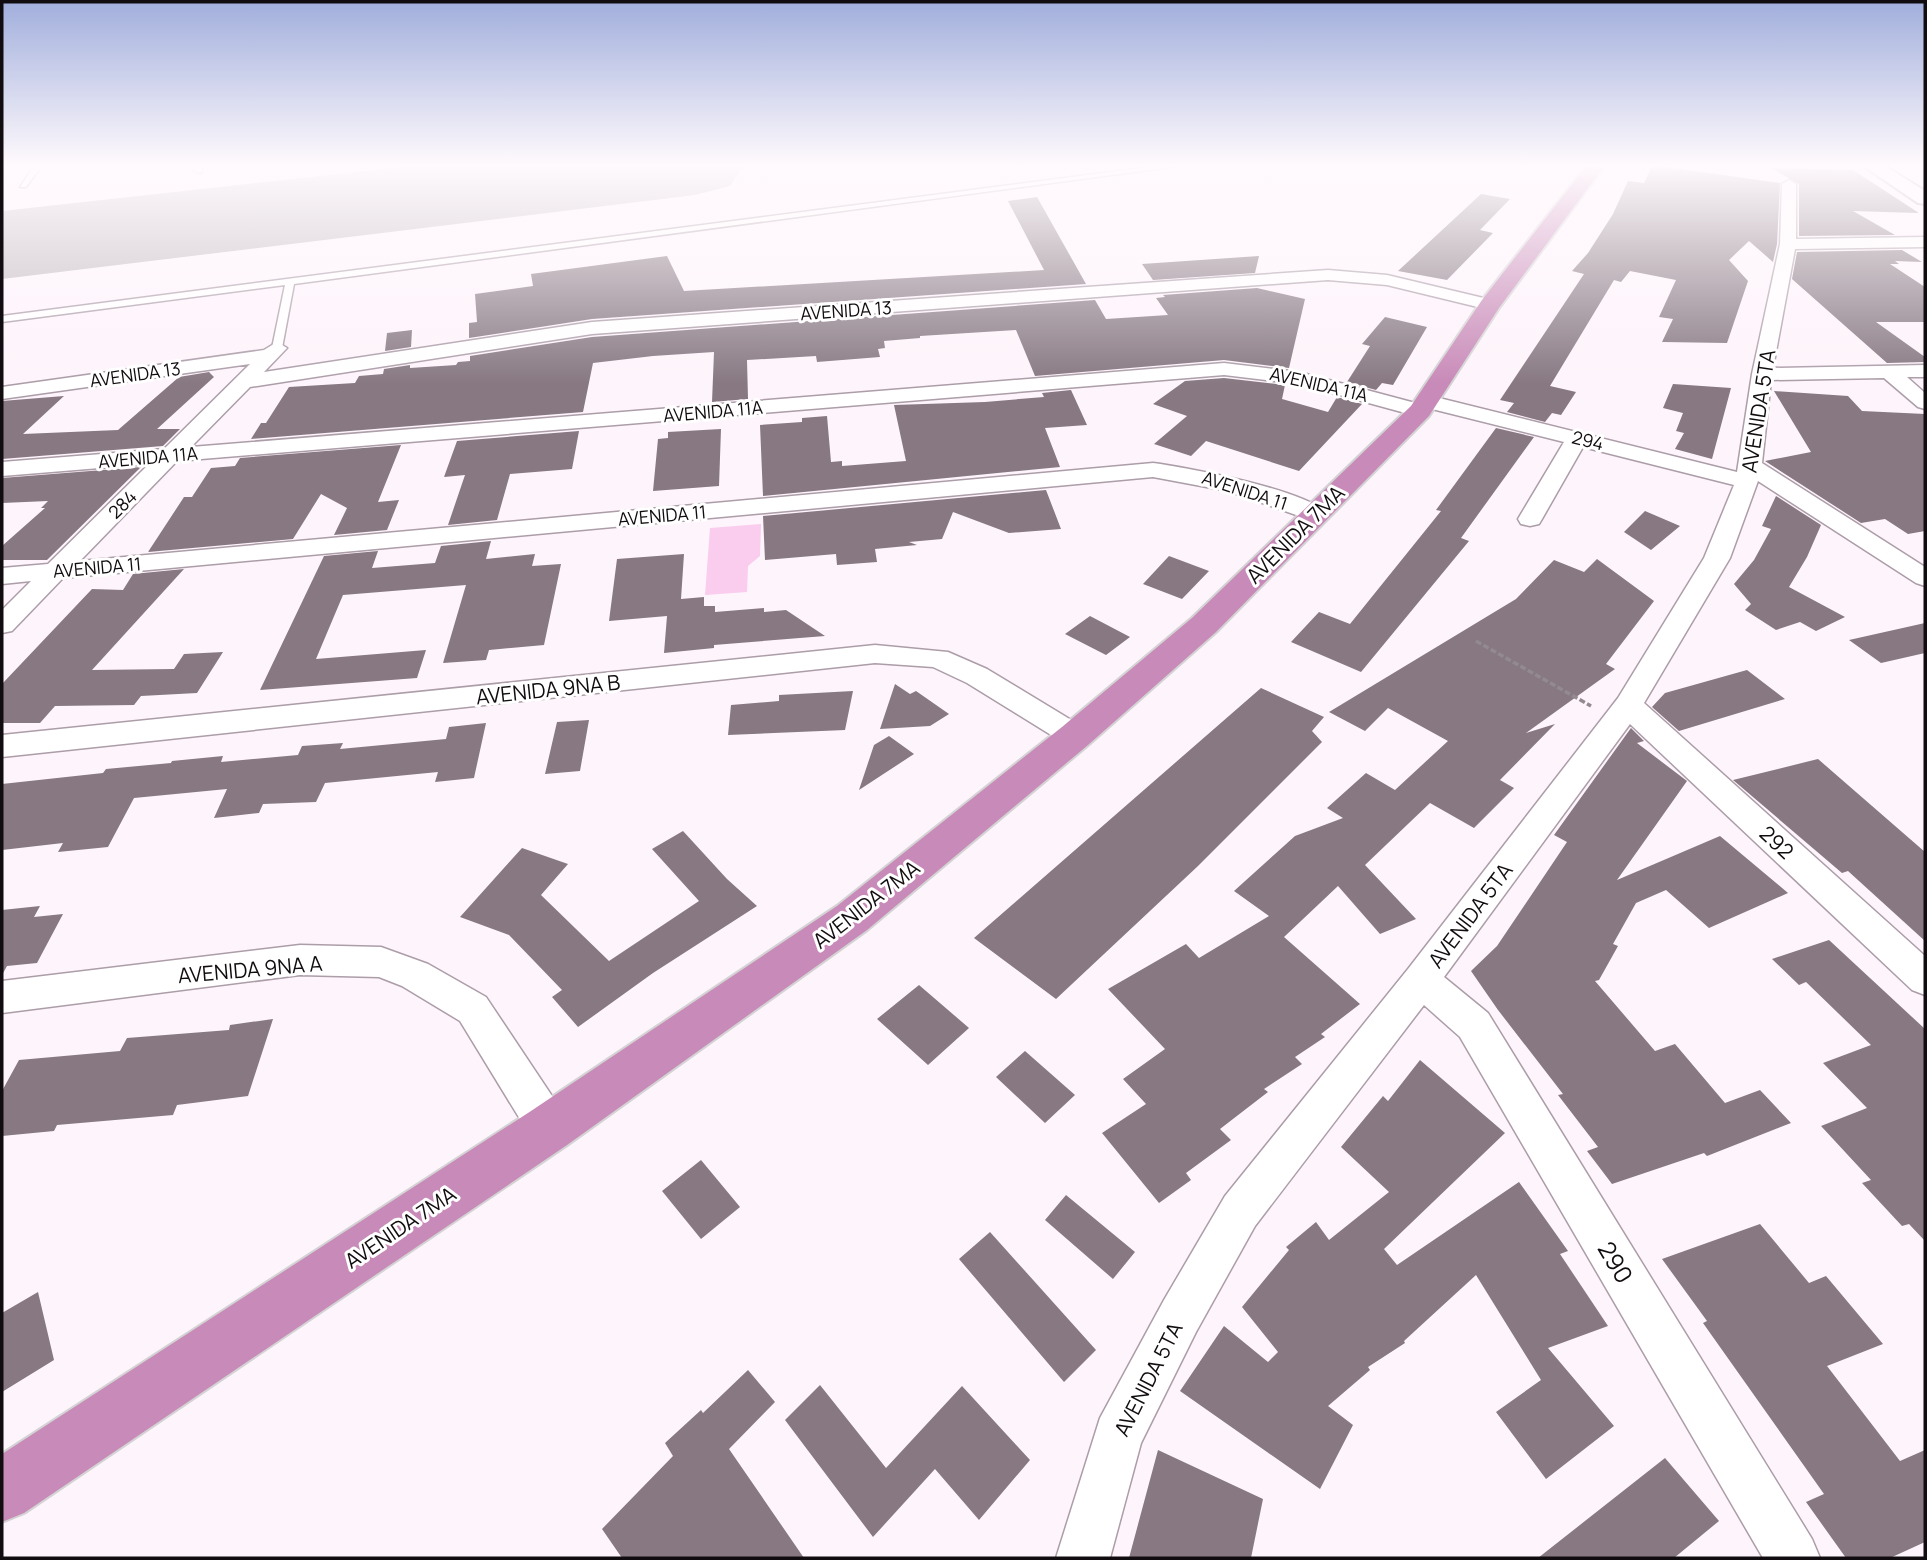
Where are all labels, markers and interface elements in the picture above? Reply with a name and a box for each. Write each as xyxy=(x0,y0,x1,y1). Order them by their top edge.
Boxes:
street label: AVENIDA 13 xyxy=(800,295,892,325)
street label: AVENIDA 5TA xyxy=(1734,347,1782,475)
street label: AVENIDA 13 xyxy=(88,356,182,392)
street label: AVENIDA 11A xyxy=(1268,361,1371,407)
street label: AVENIDA 11A xyxy=(662,395,764,427)
street label: 294 xyxy=(1570,424,1606,456)
street label: AVENIDA 11A xyxy=(97,441,199,473)
street label: AVENIDA 11 xyxy=(1199,465,1291,515)
street label: AVENIDA 7MA xyxy=(1240,479,1350,589)
street label: 284 xyxy=(102,484,142,524)
street label: AVENIDA 11 xyxy=(617,499,707,531)
street label: AVENIDA 11 xyxy=(52,551,142,583)
street label: AVENIDA 9NA B xyxy=(475,668,622,710)
street label: 292 xyxy=(1754,819,1800,865)
street label: AVENIDA 7MA xyxy=(807,853,925,955)
street label: AVENIDA 5TA xyxy=(1421,857,1519,973)
street label: AVENIDA 9NA A xyxy=(176,949,324,989)
street label: AVENIDA 7MA xyxy=(339,1179,461,1275)
street label: 290 xyxy=(1591,1235,1641,1289)
street label: AVENIDA 5TA xyxy=(1107,1317,1189,1441)

